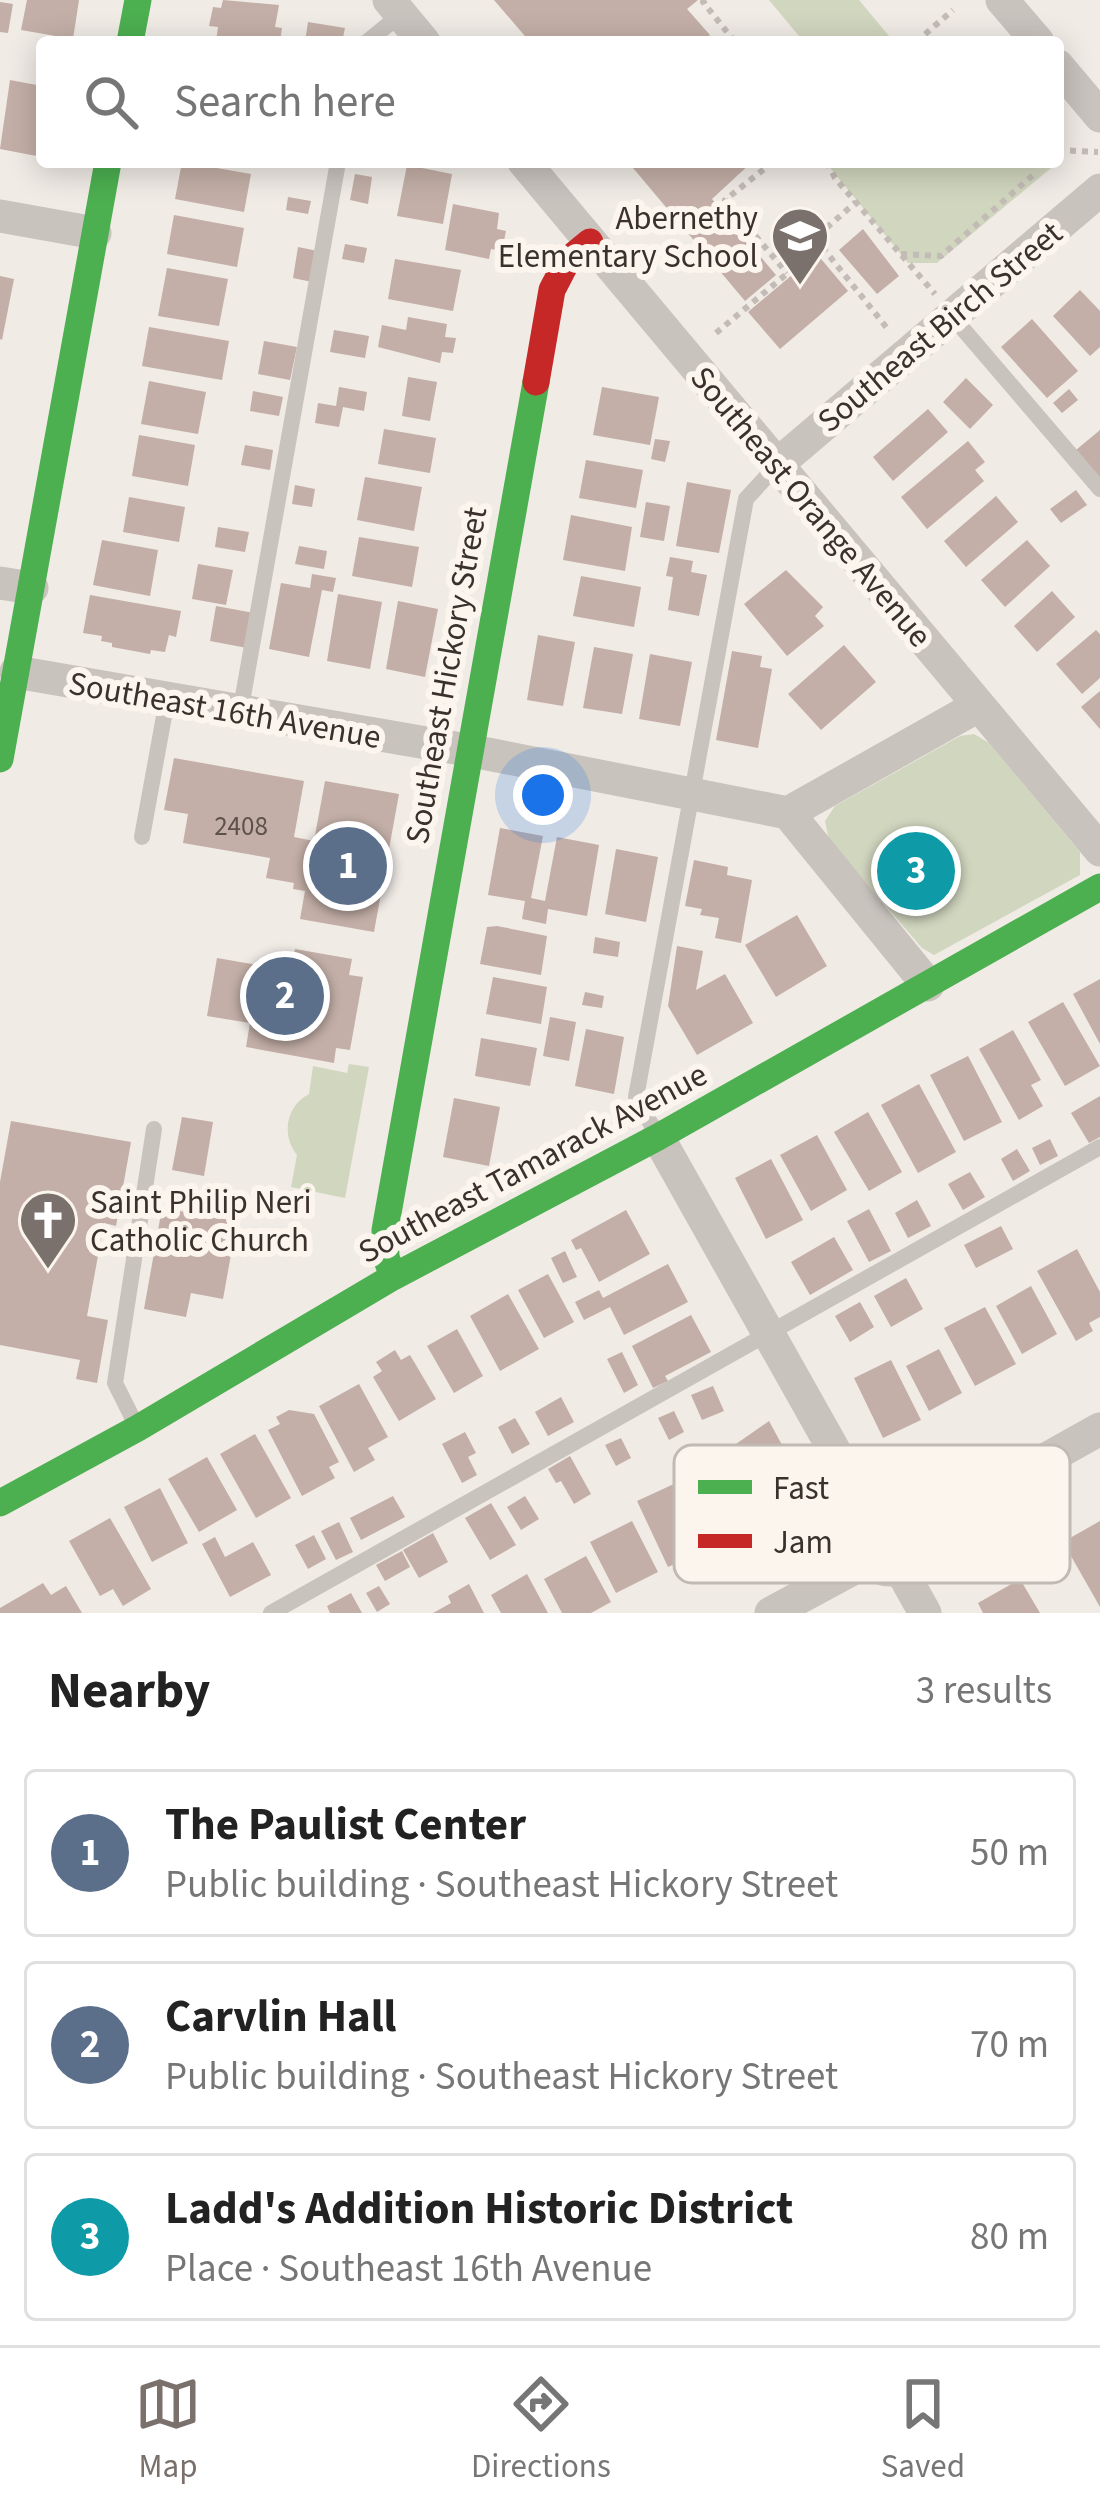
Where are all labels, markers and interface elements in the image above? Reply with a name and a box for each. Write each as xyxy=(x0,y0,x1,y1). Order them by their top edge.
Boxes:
search box xyxy=(36,36,1064,168)
icon: search xyxy=(78,69,144,135)
text: Search here xyxy=(174,70,396,134)
place label: Abernethy Elementary School xyxy=(498,195,759,280)
school or university icon: Abernethy Elementary School xyxy=(769,205,831,287)
street label: Southeast Birch Street xyxy=(807,210,1073,444)
street label: Southeast Orange Avenue xyxy=(679,356,943,658)
street label: Southeast Hickory Street xyxy=(394,503,499,847)
street label: Southeast 16th Avenue xyxy=(65,660,385,761)
your location xyxy=(513,765,573,825)
house number: 2408 xyxy=(214,807,268,846)
pin: 1 xyxy=(309,821,387,911)
pin: 3 xyxy=(877,826,955,916)
pin: 2 xyxy=(246,951,324,1041)
street label: Southeast Tamarack Avenue xyxy=(350,1051,715,1275)
place label: Saint Philip Neri Catholic Church xyxy=(90,1179,312,1264)
church icon: Saint Philip Neri Catholic Church xyxy=(17,1189,79,1271)
legend xyxy=(674,1445,1070,1583)
text: Fast xyxy=(773,1465,829,1512)
text: Jam xyxy=(773,1519,833,1566)
text: Nearby xyxy=(48,1655,210,1727)
text: 3 results xyxy=(916,1663,1052,1719)
text: The Paulist Center xyxy=(165,1793,526,1857)
text: 1 xyxy=(80,1825,100,1881)
text: 50 m xyxy=(970,1825,1049,1881)
text: Public building · Southeast Hickory Street xyxy=(165,1857,838,1913)
text: Carvlin Hall xyxy=(165,1985,396,2049)
text: 2 xyxy=(80,2017,100,2073)
text: 70 m xyxy=(970,2017,1049,2073)
text: Public building · Southeast Hickory Street xyxy=(165,2049,838,2105)
text: Ladd's Addition Historic District xyxy=(165,2177,793,2241)
text: 3 xyxy=(80,2209,100,2265)
text: 80 m xyxy=(970,2209,1049,2265)
text: Place · Southeast 16th Avenue xyxy=(165,2241,652,2297)
tab: Map xyxy=(135,2371,201,2490)
tab: Directions xyxy=(471,2371,611,2490)
tab: Saved xyxy=(881,2371,965,2490)

